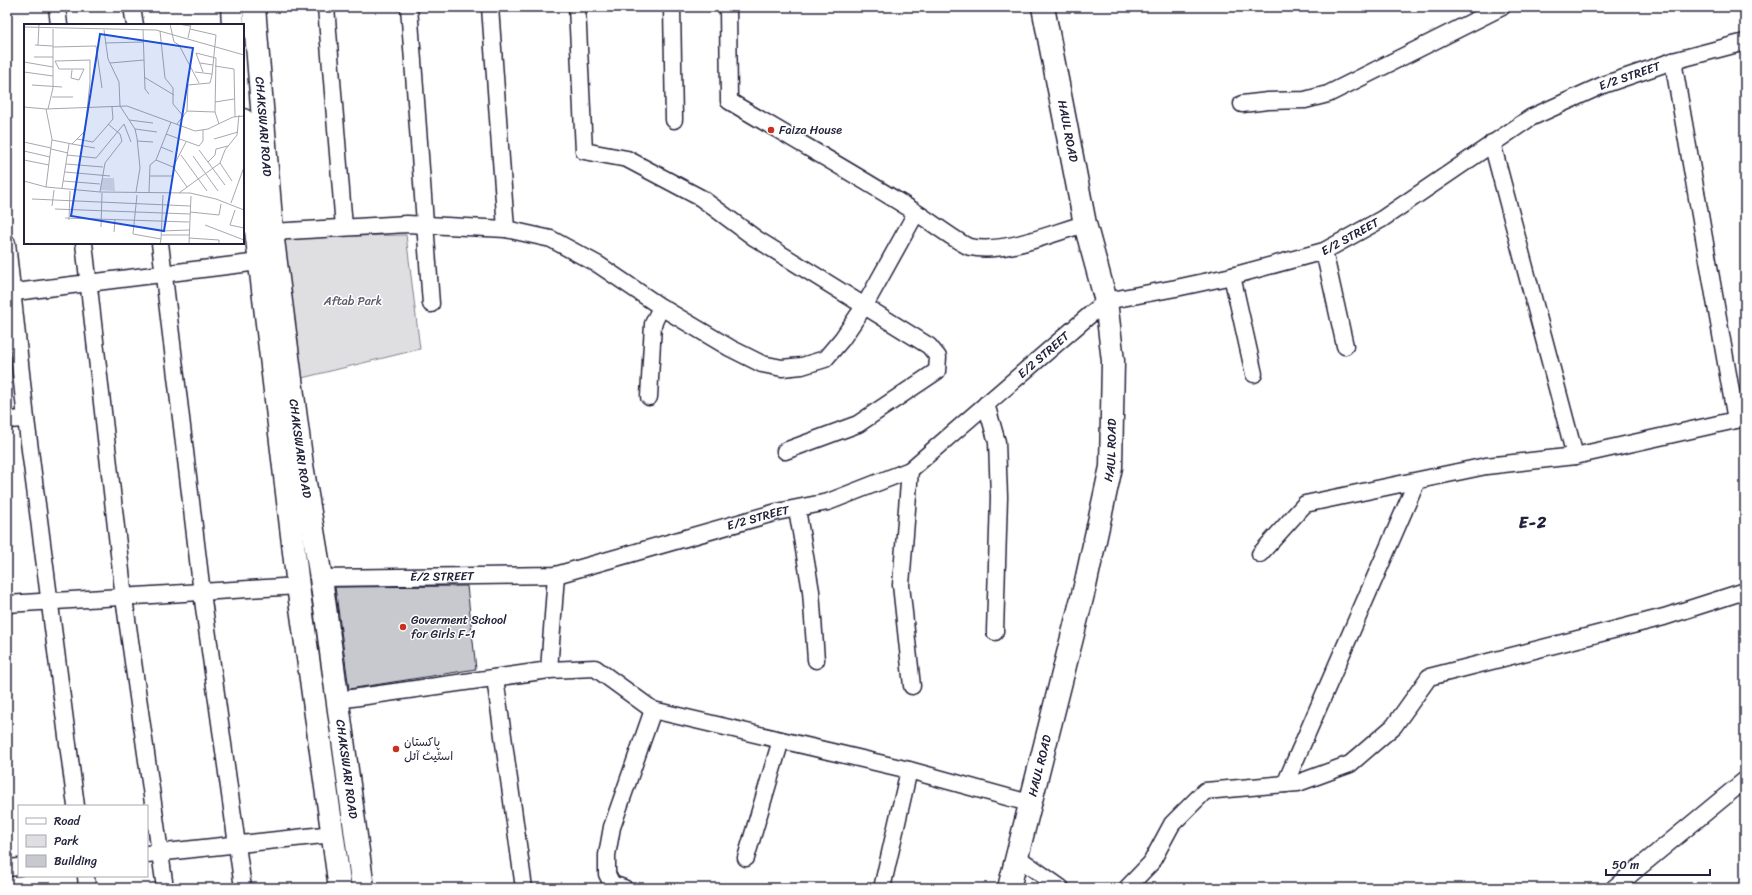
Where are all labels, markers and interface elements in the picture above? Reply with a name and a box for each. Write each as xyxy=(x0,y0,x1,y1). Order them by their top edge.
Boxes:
inset map xyxy=(24,24,244,244)
street label: E/2 STREET xyxy=(1595,55,1665,97)
street label: CHAKSWARI ROAD xyxy=(249,76,279,178)
street label: HAUL ROAD xyxy=(1051,98,1085,165)
place label: Faiza House xyxy=(779,119,842,141)
marker: Faiza House xyxy=(766,125,776,135)
street label: E/2 STREET xyxy=(1317,211,1384,262)
park label: Aftab Park xyxy=(323,290,382,312)
street label: E/2 STREET xyxy=(1012,325,1076,384)
street label: CHAKSWARI ROAD xyxy=(283,398,319,500)
street label: HAUL ROAD xyxy=(1097,418,1123,484)
street label: E/2 STREET xyxy=(724,499,792,537)
district label: E-2 xyxy=(1519,508,1547,537)
street label: E/2 STREET xyxy=(410,565,475,588)
place label: Goverment School for Girls F-1 xyxy=(411,609,507,645)
marker: Goverment School for Girls F-1 xyxy=(398,622,408,632)
street label: CHAKSWARI ROAD xyxy=(329,718,365,821)
place label: پاکستان اسٹیٹ آئل xyxy=(404,731,453,767)
street label: HAUL ROAD xyxy=(1021,732,1058,799)
marker: پاکستان اسٹیٹ آئل xyxy=(391,744,401,754)
legend xyxy=(18,805,148,877)
text: Road xyxy=(54,810,81,832)
text: Park xyxy=(54,830,79,852)
text: Building xyxy=(54,850,97,872)
scale bar xyxy=(1606,851,1710,877)
text: 50 m xyxy=(1612,854,1639,876)

